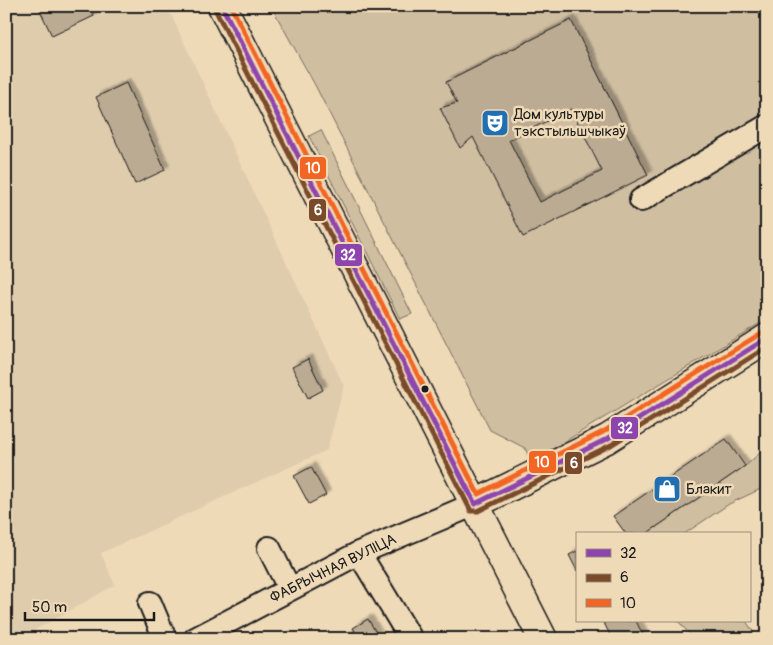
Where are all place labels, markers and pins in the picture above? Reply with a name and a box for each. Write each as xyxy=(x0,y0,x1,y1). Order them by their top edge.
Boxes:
place label: Дом культуры тэкстыльшчыкаў xyxy=(513,105,626,141)
theatre icon: Дом культуры тэкстыльшчыкаў xyxy=(480,108,510,138)
unlabelled marker xyxy=(420,384,430,394)
shop icon: Блакит xyxy=(652,474,682,504)
place label: Блакит xyxy=(686,480,732,499)

